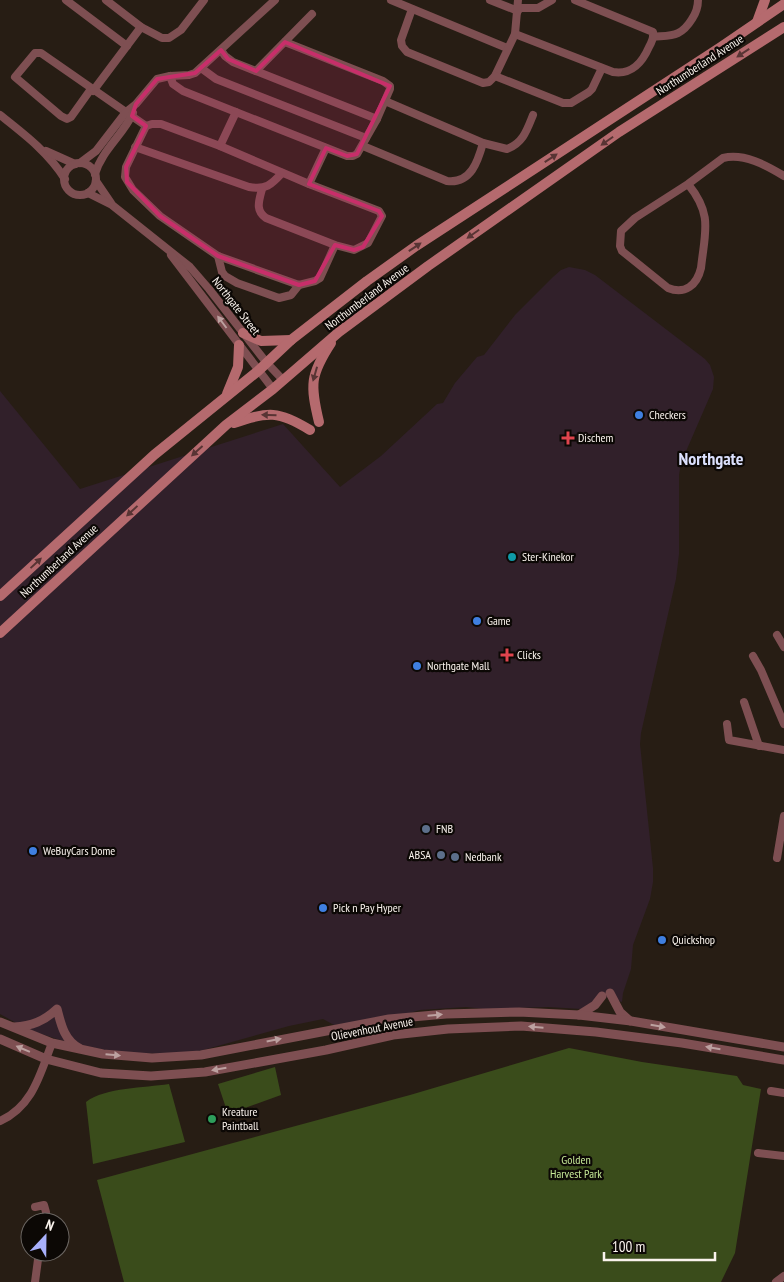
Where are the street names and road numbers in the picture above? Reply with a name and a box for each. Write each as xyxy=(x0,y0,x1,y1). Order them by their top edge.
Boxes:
street label: Northumberland Avenue xyxy=(653,31,746,98)
street label: Northumberland Avenue xyxy=(322,260,412,333)
street label: Northgate Street xyxy=(209,274,264,338)
street label: Northumberland Avenue xyxy=(17,521,101,601)
street label: Olievenhout Avenue xyxy=(330,1013,414,1044)

